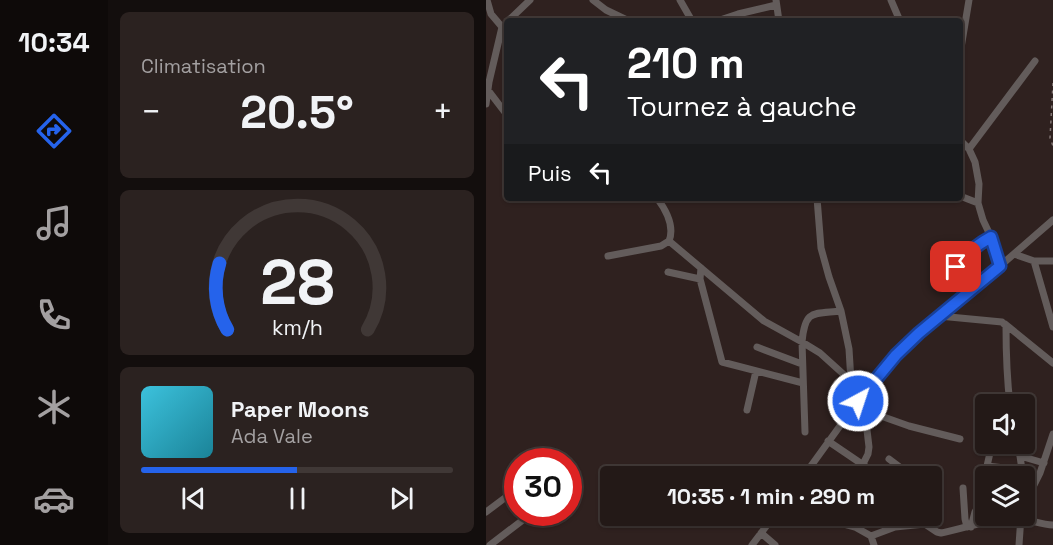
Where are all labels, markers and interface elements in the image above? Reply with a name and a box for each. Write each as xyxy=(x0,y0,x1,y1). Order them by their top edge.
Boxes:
text: 10:34 xyxy=(18,25,90,60)
text: 210 m xyxy=(627,37,745,90)
icon: left xyxy=(528,42,606,120)
text: Climatisation xyxy=(141,53,266,79)
text: 20.5° xyxy=(240,84,354,141)
text: Tournez à gauche xyxy=(627,89,857,124)
text: − xyxy=(141,91,161,133)
text: + xyxy=(433,91,453,133)
icon: directions xyxy=(33,110,75,152)
icon: left xyxy=(584,156,617,189)
text: Puis xyxy=(528,159,572,187)
icon: music xyxy=(33,202,75,244)
pin xyxy=(930,241,981,292)
text: 28 xyxy=(260,243,334,322)
icon: arrive xyxy=(939,250,972,283)
icon: phone xyxy=(33,294,75,336)
text: km/h xyxy=(271,314,323,341)
position arrow xyxy=(826,369,890,433)
icon: climate xyxy=(33,386,75,428)
map controls xyxy=(975,394,1035,526)
button: sound xyxy=(975,394,1035,454)
text: Paper Moons xyxy=(231,395,369,423)
text: Ada Vale xyxy=(231,423,313,449)
speed limit sign: 30 xyxy=(504,448,582,526)
button: layers xyxy=(975,466,1035,526)
icon: car xyxy=(33,478,75,520)
icon: previous xyxy=(177,482,210,515)
icon: pause xyxy=(281,482,314,515)
icon: next xyxy=(385,482,418,515)
text: 10:35 · 1 min · 290 m xyxy=(667,482,875,510)

